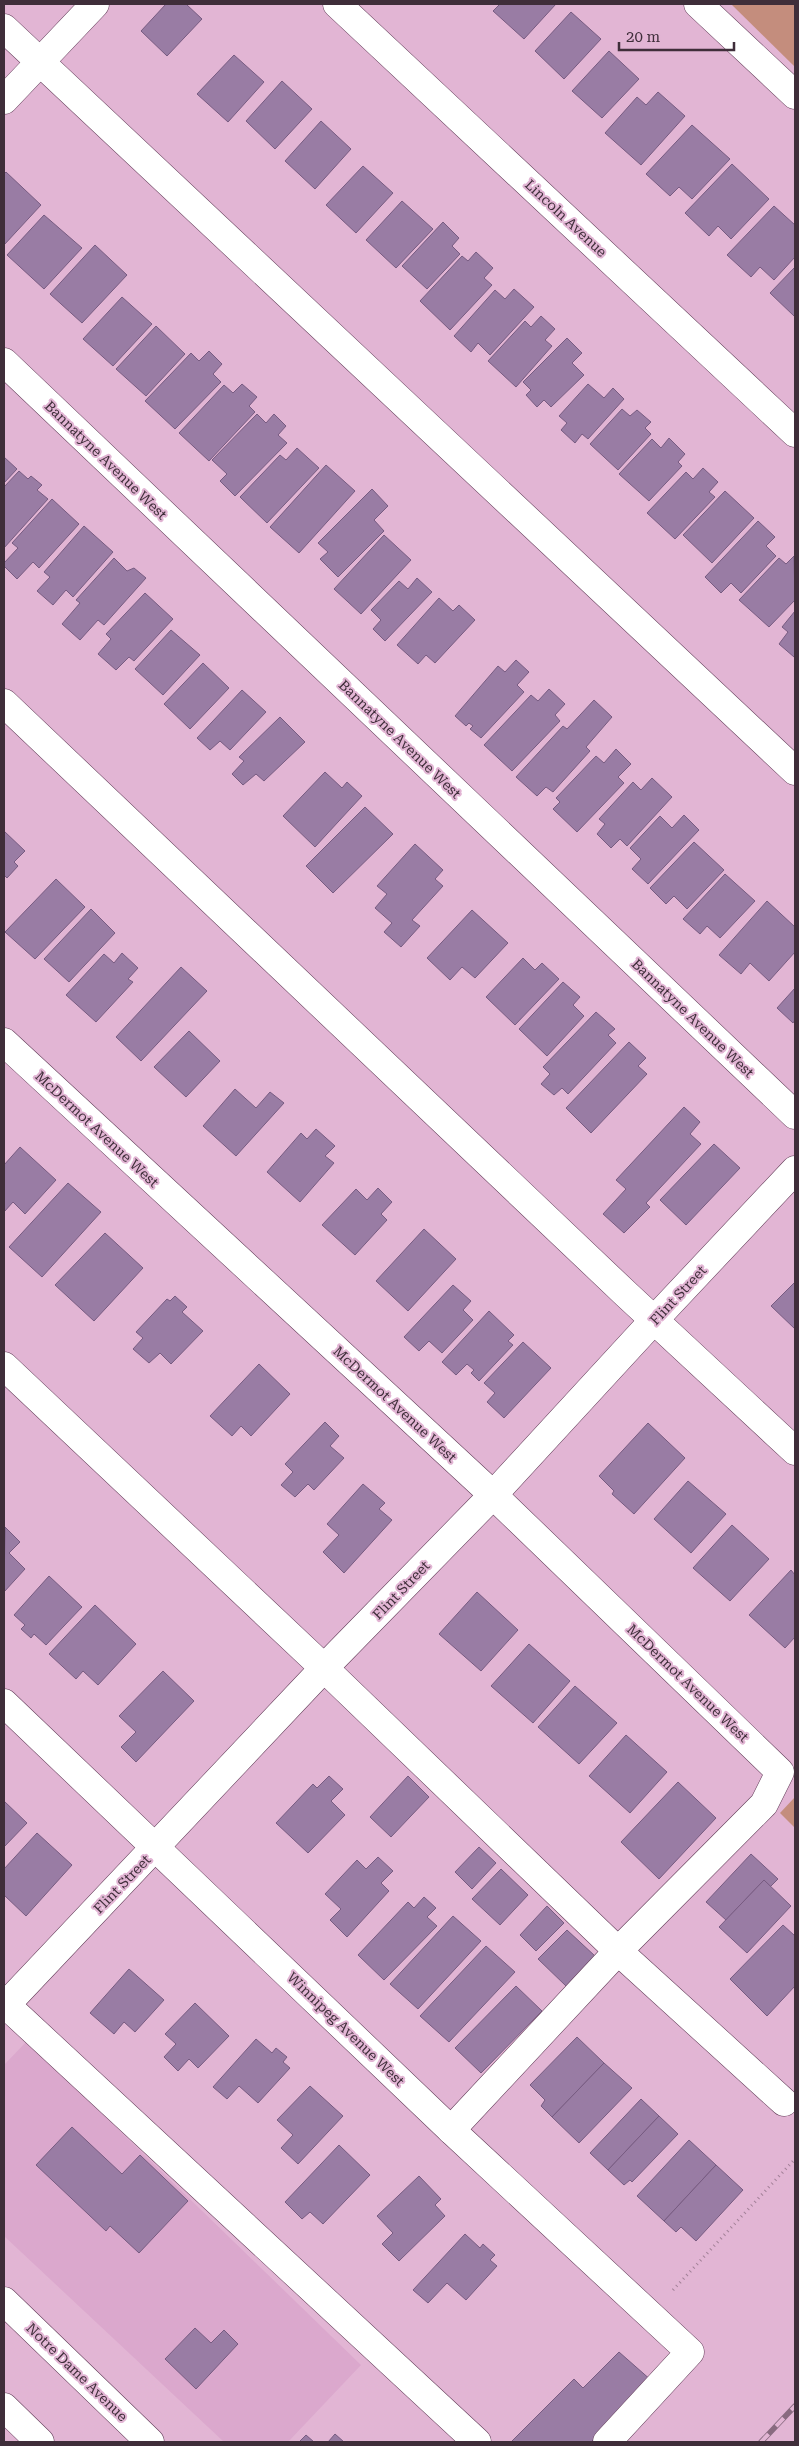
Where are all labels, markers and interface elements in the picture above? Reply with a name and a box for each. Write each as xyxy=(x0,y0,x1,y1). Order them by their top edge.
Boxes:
scale bar xyxy=(619,20,734,52)
text: 20 m xyxy=(626,28,661,46)
street label: Lincoln Avenue xyxy=(522,176,610,260)
street label: Bannatyne Avenue West xyxy=(42,398,170,522)
street label: Bannatyne Avenue West xyxy=(336,677,464,801)
street label: Bannatyne Avenue West xyxy=(629,956,757,1080)
street label: McDermot Avenue West xyxy=(32,1068,162,1190)
street label: Flint Street xyxy=(647,1262,709,1328)
street label: McDermot Avenue West xyxy=(330,1343,460,1465)
street label: Flint Street xyxy=(369,1557,433,1623)
street label: McDermot Avenue West xyxy=(624,1621,752,1745)
street label: Flint Street xyxy=(90,1851,154,1917)
street label: Winnipeg Avenue West xyxy=(284,1969,408,2089)
street label: Notre Dame Avenue xyxy=(23,2320,131,2425)

